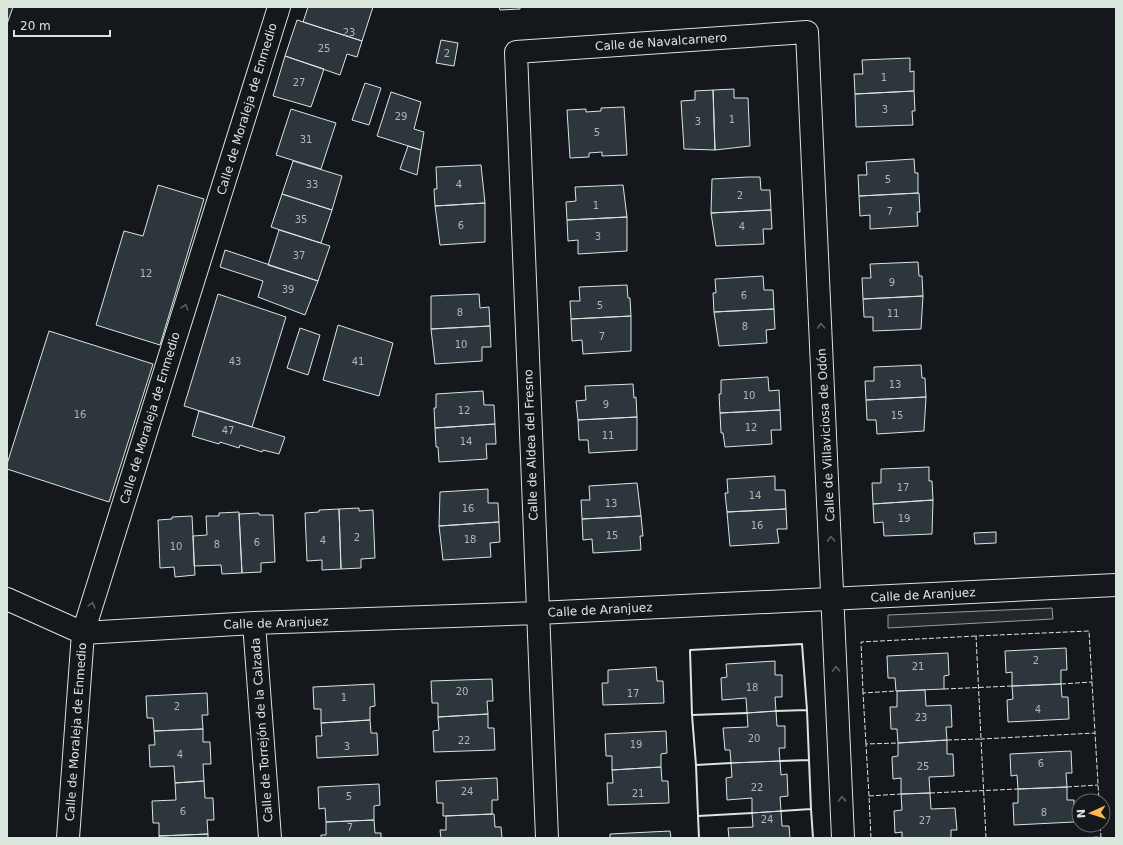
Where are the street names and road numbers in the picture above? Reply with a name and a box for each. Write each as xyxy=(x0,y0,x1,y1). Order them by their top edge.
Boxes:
street label: Calle de Moraleja de Enmedio xyxy=(214,21,280,197)
street label: Calle de Navalcarnero xyxy=(595,30,727,54)
street label: Calle de Moraleja de Enmedio xyxy=(117,330,183,506)
street label: Calle de Villaviciosa de Odón xyxy=(814,348,838,522)
street label: Calle de Aldea del Fresno xyxy=(521,369,541,521)
street label: Calle de Aranjuez xyxy=(870,585,976,605)
street label: Calle de Aranjuez xyxy=(547,600,653,620)
street label: Calle de Aranjuez xyxy=(223,614,329,632)
street label: Calle de Torrejón de la Calzada xyxy=(249,637,275,823)
street label: Calle de Moraleja de Enmedio xyxy=(63,642,89,822)

